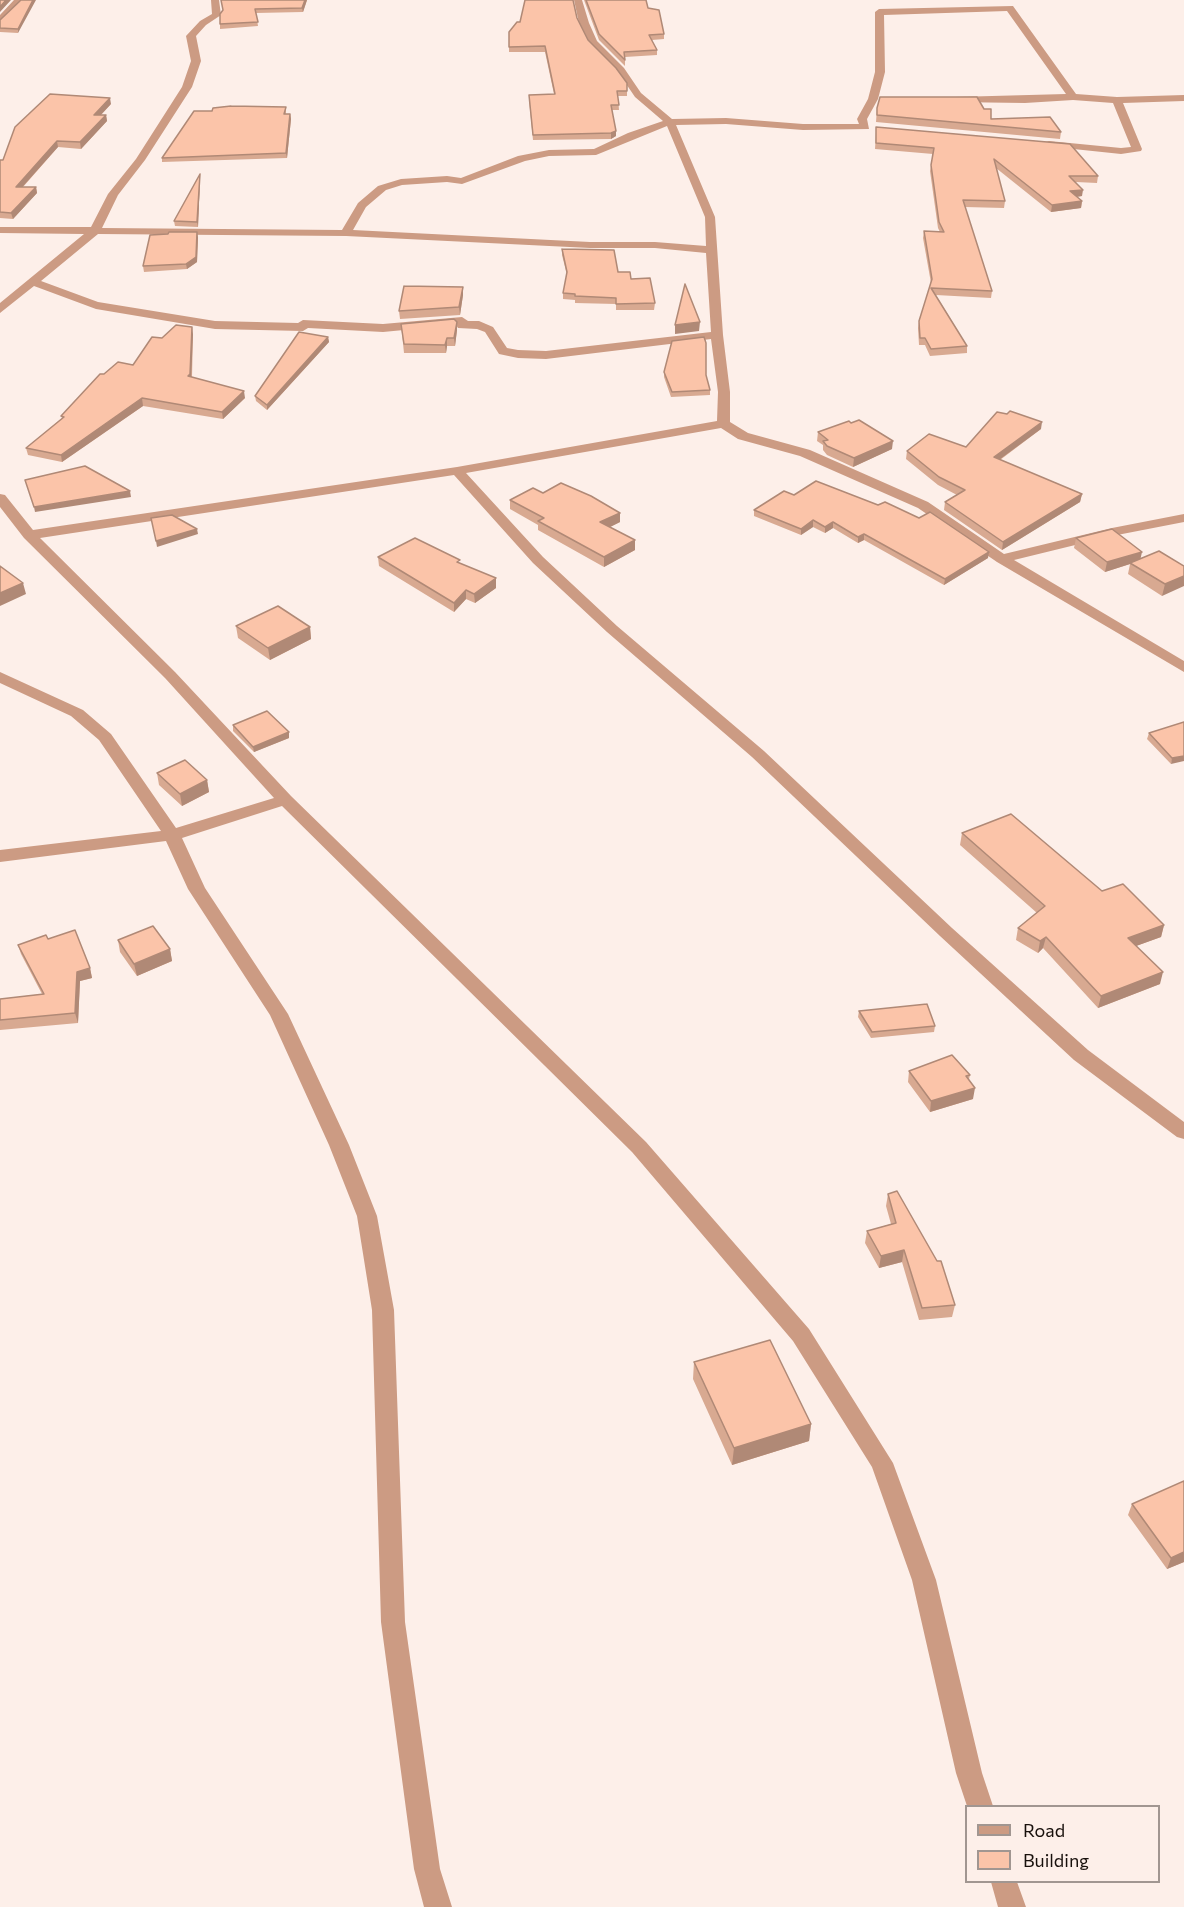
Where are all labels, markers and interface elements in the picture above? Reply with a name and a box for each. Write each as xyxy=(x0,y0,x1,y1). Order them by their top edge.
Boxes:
legend xyxy=(965,1805,1160,1883)
text: Road xyxy=(1023,1819,1065,1841)
text: Building xyxy=(1023,1849,1089,1871)

